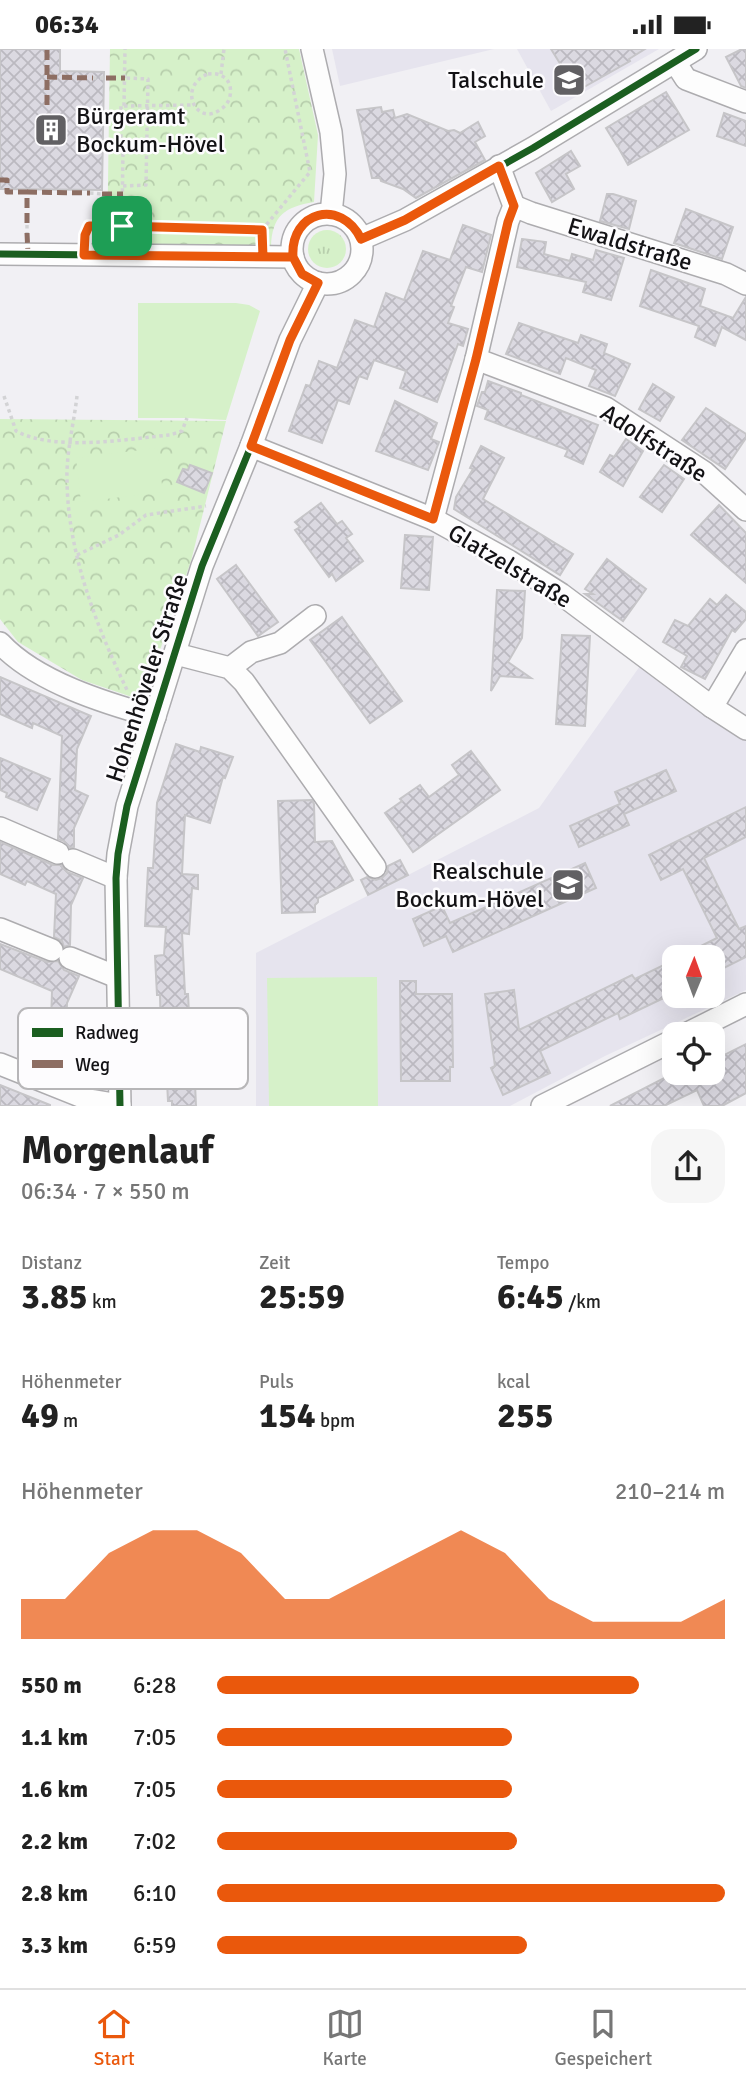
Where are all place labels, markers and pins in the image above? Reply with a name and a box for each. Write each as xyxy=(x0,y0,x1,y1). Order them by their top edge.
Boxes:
school or university icon: Talschule xyxy=(550,61,588,99)
place label: Talschule xyxy=(448,65,544,95)
place label: Bürgeramt Bockum-Hövel xyxy=(76,101,225,159)
building icon: Bürgeramt Bockum-Hövel xyxy=(32,111,70,149)
pin xyxy=(92,196,152,256)
place label: Realschule Bockum-Hövel xyxy=(395,856,544,914)
school or university icon: Realschule Bockum-Hövel xyxy=(549,866,587,904)

